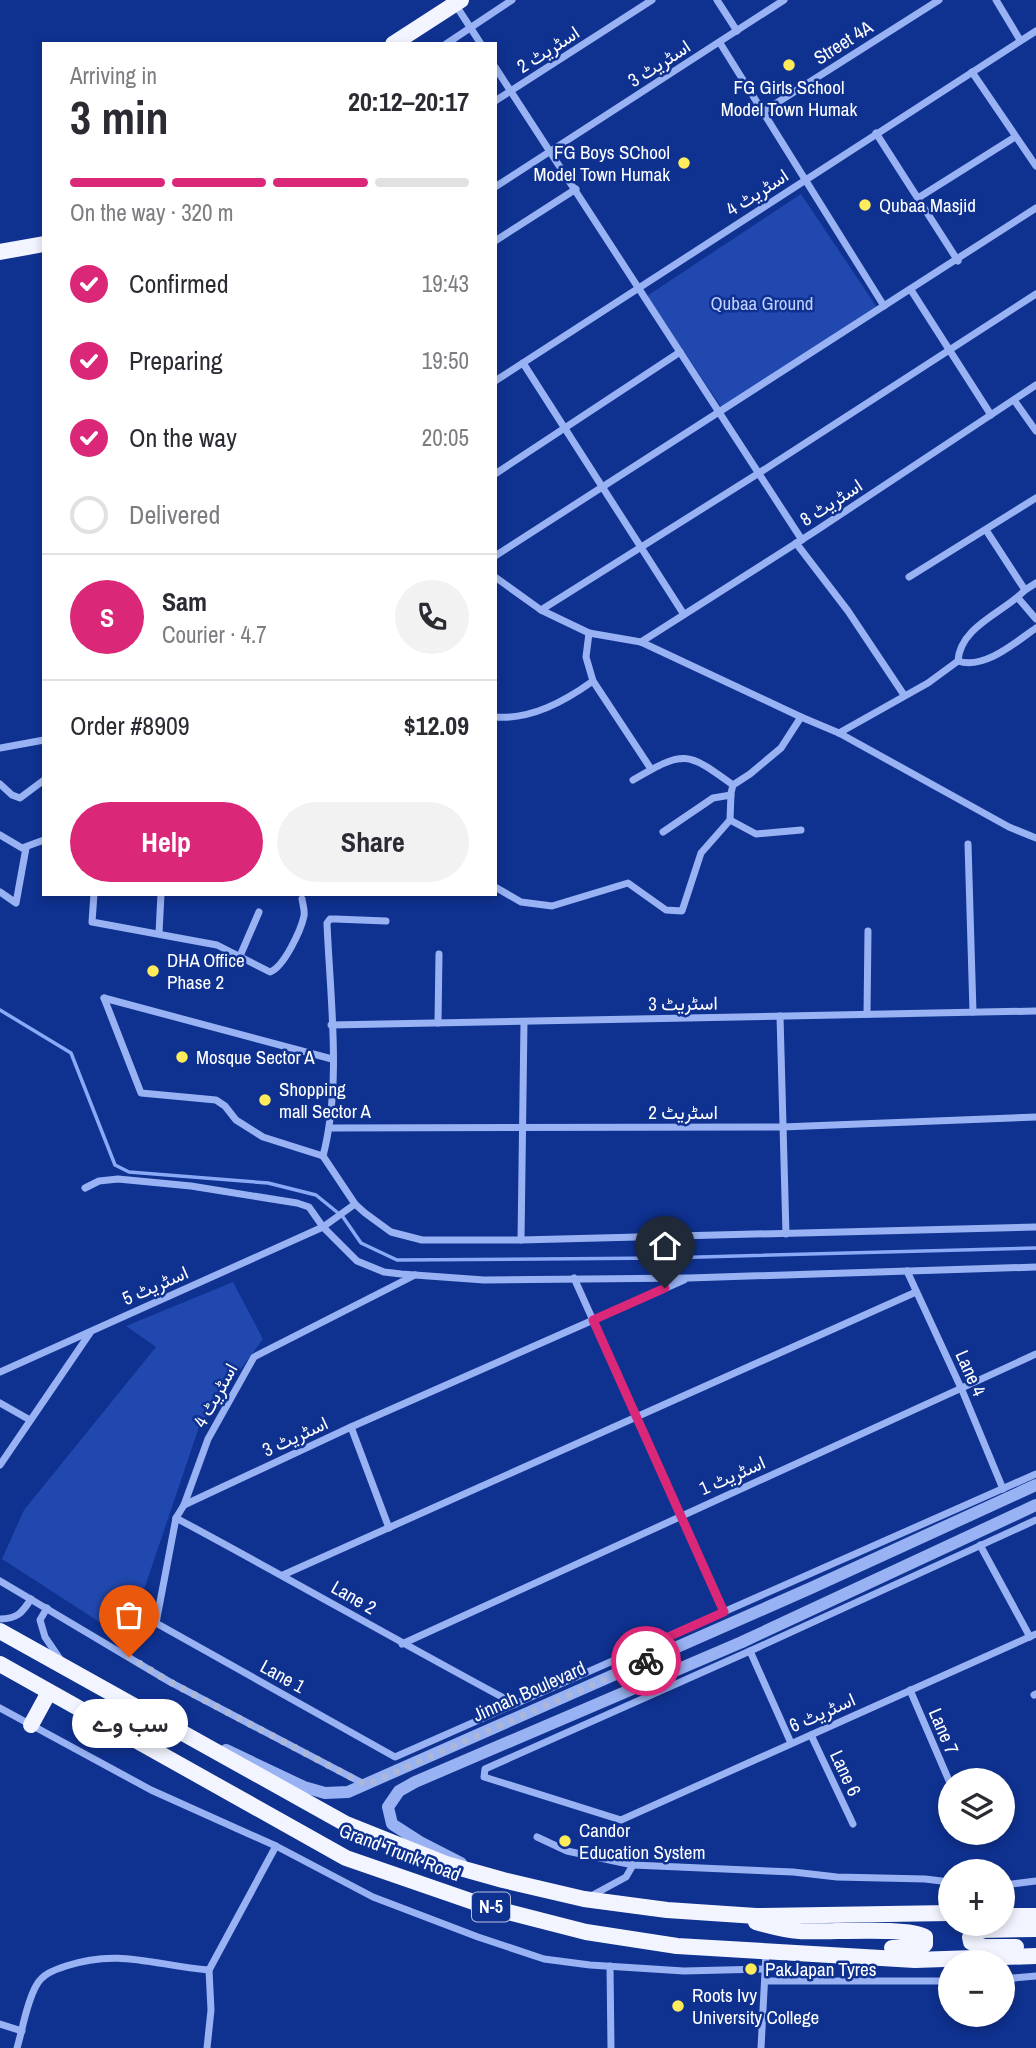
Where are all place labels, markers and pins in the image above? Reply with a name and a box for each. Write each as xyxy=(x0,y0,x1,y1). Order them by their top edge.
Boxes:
marker: FG Girls School Model Town Humak xyxy=(781,57,797,73)
place label: FG Girls School Model Town Humak xyxy=(721,74,857,122)
place label: FG Boys SChool Model Town Humak xyxy=(533,139,670,187)
marker: FG Boys SChool Model Town Humak xyxy=(676,155,692,171)
place label: Qubaa Masjid xyxy=(879,192,976,218)
marker: Qubaa Masjid xyxy=(857,197,873,213)
place label: DHA Office Phase 2 xyxy=(167,947,245,995)
marker: DHA Office Phase 2 xyxy=(145,963,161,979)
place label: Mosque Sector A xyxy=(196,1044,315,1070)
marker: Mosque Sector A xyxy=(174,1049,190,1065)
place label: Shopping mall Sector A xyxy=(279,1076,371,1124)
marker: Shopping mall Sector A xyxy=(257,1092,273,1108)
pin xyxy=(635,1216,695,1288)
pin xyxy=(99,1585,159,1657)
callout: سب وے xyxy=(71,1699,187,1748)
place label: Candor Education System xyxy=(579,1817,705,1865)
marker: Candor Education System xyxy=(557,1833,573,1849)
place label: PakJapan Tyres xyxy=(765,1956,877,1982)
marker: PakJapan Tyres xyxy=(743,1961,759,1977)
place label: Roots Ivy University College xyxy=(692,1982,819,2030)
marker: Roots Ivy University College xyxy=(670,1998,686,2014)

